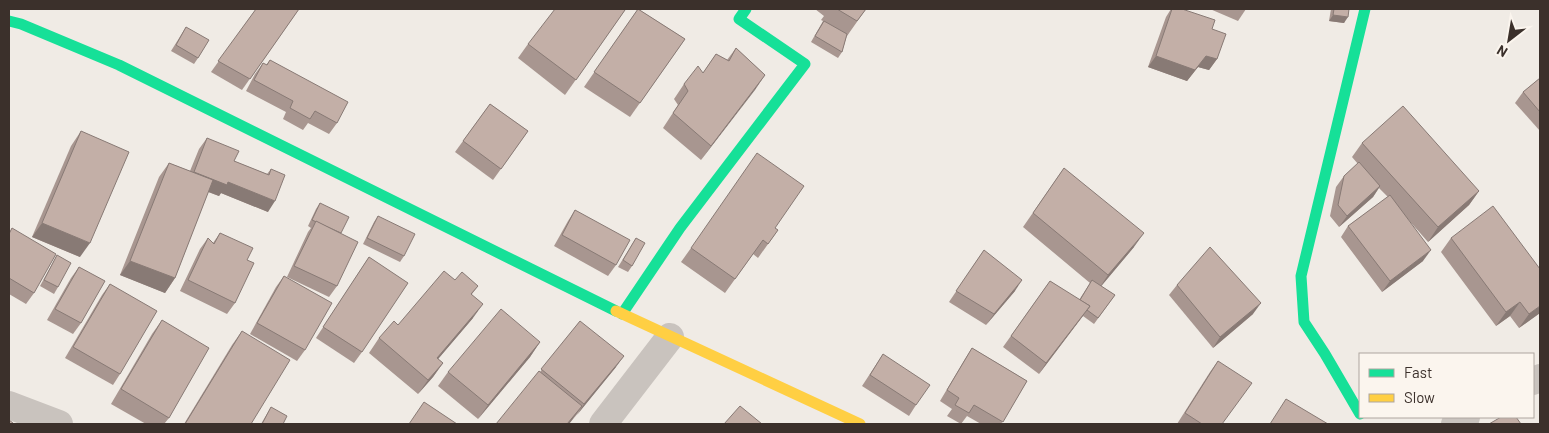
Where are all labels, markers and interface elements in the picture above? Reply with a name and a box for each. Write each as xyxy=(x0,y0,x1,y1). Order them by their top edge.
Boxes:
north arrow xyxy=(1484,15,1534,65)
text: N xyxy=(1494,42,1510,61)
legend xyxy=(1359,353,1534,418)
text: Fast xyxy=(1404,363,1432,381)
text: Slow xyxy=(1404,388,1435,406)

